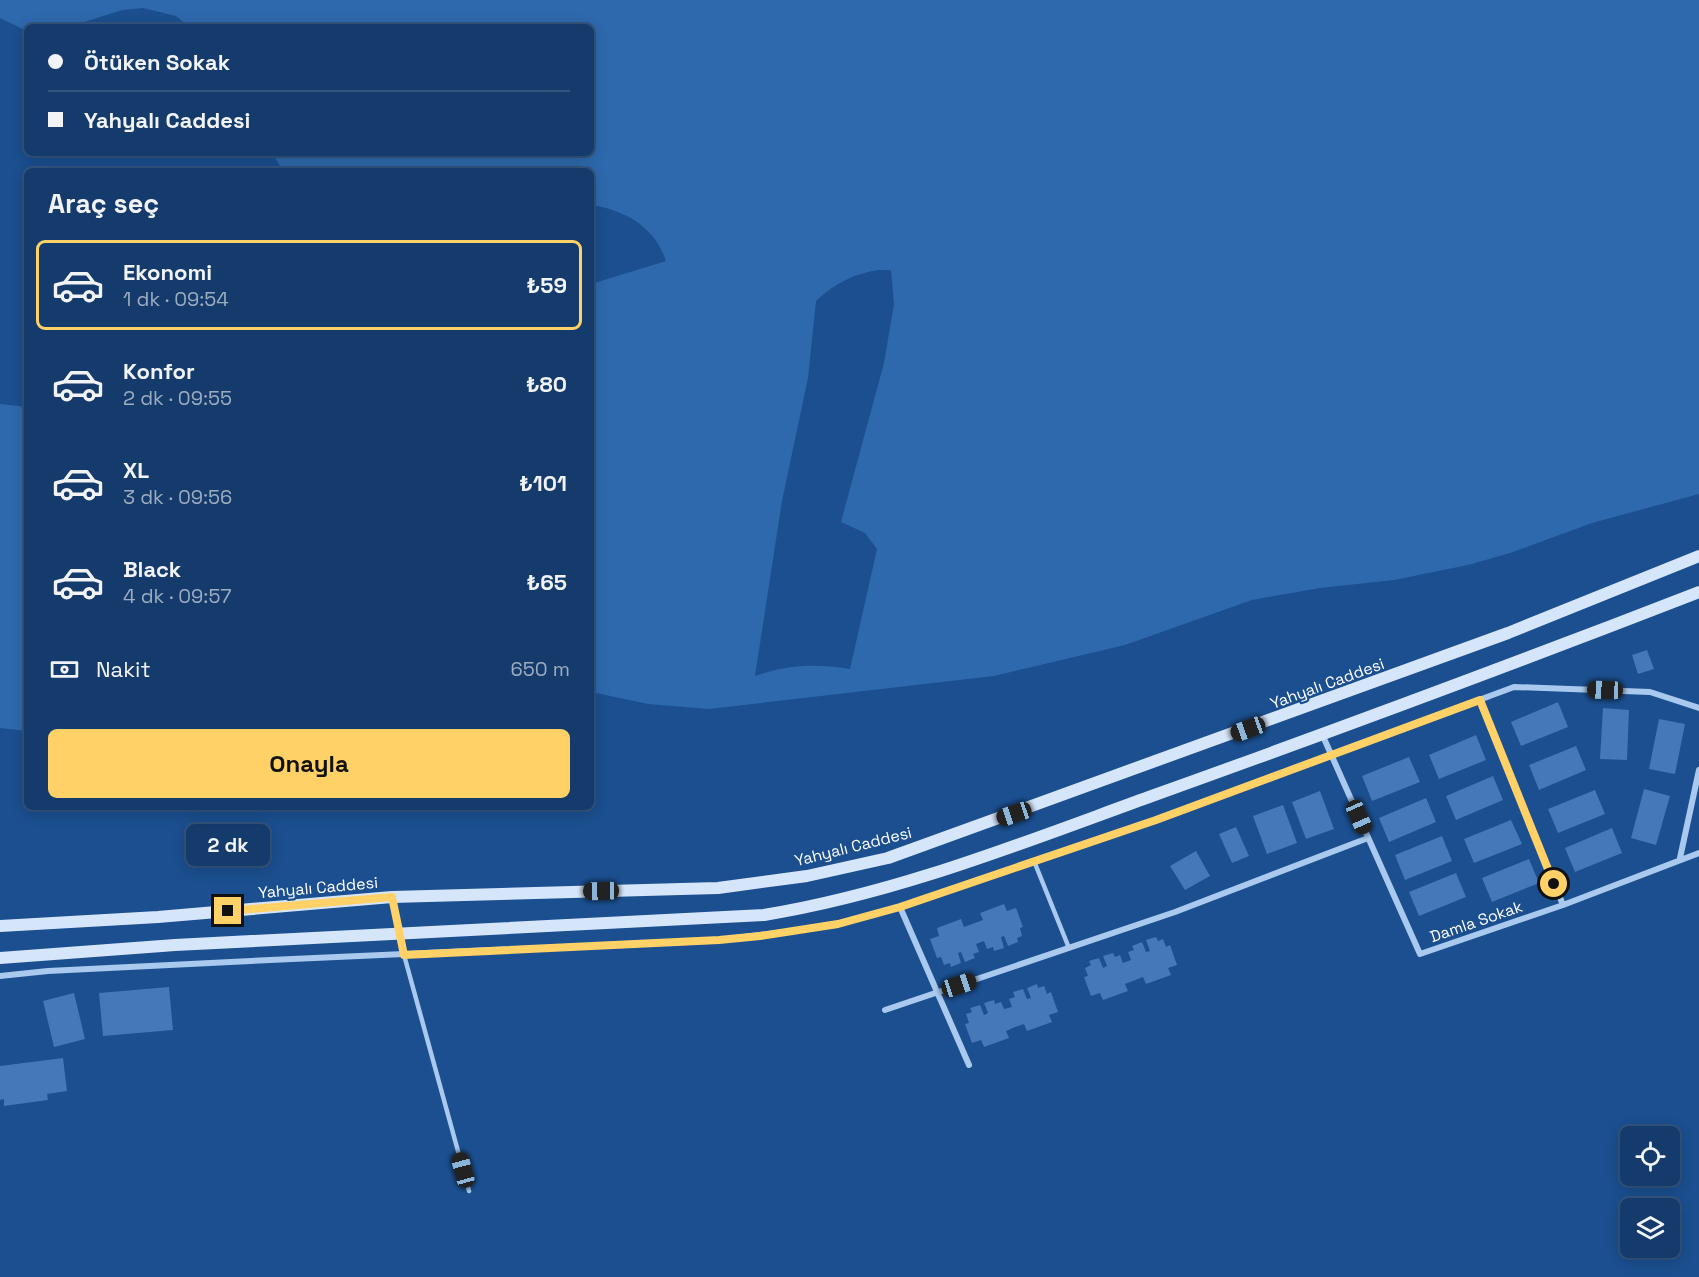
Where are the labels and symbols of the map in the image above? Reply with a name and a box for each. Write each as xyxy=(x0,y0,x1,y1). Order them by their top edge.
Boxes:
street label: Yahyalı Caddesi xyxy=(1267,653,1387,714)
car xyxy=(1587,680,1623,700)
car xyxy=(1228,714,1268,744)
car xyxy=(1343,797,1375,837)
car xyxy=(994,800,1034,828)
street label: Yahyalı Caddesi xyxy=(792,822,914,871)
callout: 2 dk xyxy=(186,824,270,866)
route start xyxy=(1540,870,1567,897)
street label: Yahyalı Caddesi xyxy=(257,872,379,903)
car xyxy=(583,882,619,900)
street label: Damla Sokak xyxy=(1427,896,1526,947)
route end xyxy=(214,897,241,924)
car xyxy=(939,971,979,999)
car xyxy=(450,1150,476,1190)

